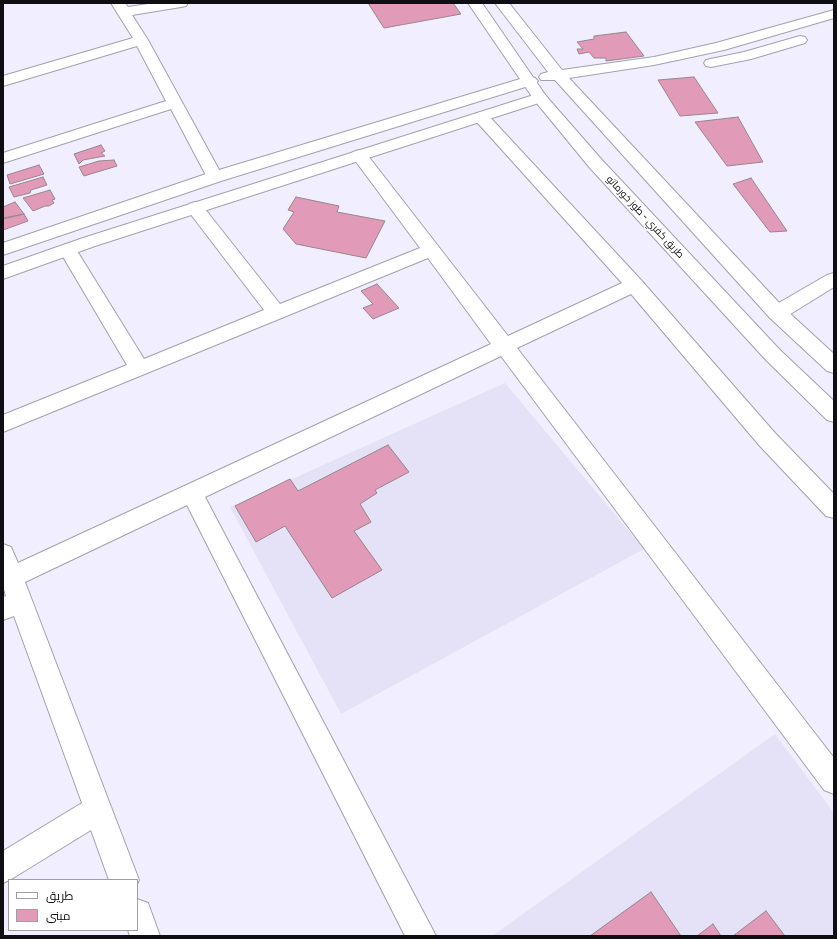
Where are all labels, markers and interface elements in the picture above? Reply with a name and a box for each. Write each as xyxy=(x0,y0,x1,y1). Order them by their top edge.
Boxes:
street label: طريق كفري - طوز خورماتو xyxy=(604,173,686,261)
legend xyxy=(8,879,138,931)
text: طريق xyxy=(46,888,73,903)
text: مبنى xyxy=(46,908,71,923)

